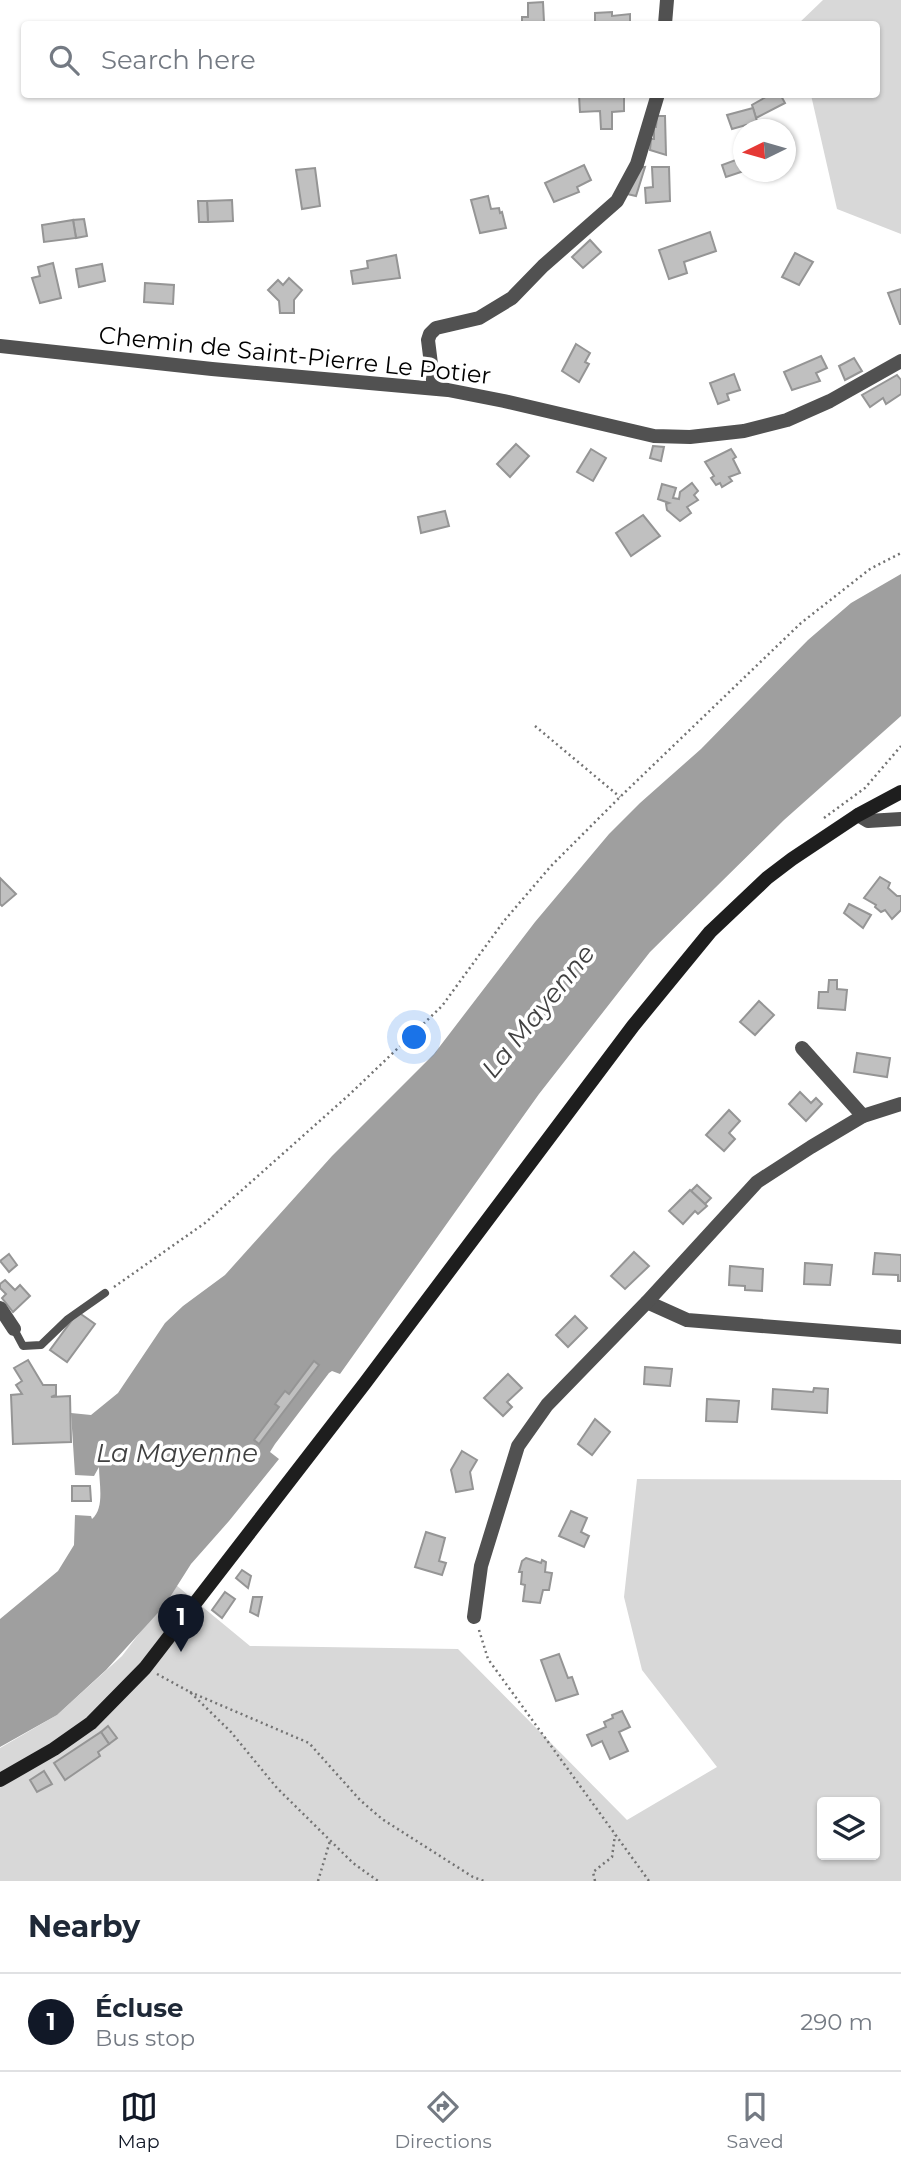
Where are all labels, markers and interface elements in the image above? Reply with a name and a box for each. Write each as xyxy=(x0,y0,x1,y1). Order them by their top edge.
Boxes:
search box xyxy=(21,21,880,98)
icon: search xyxy=(45,41,83,79)
text: Search here xyxy=(101,44,256,76)
north arrow xyxy=(733,119,796,182)
street label: Chemin de Saint-Pierre Le Potier xyxy=(97,320,493,390)
water label: La Mayenne xyxy=(475,938,601,1084)
your location xyxy=(397,1020,431,1054)
water label: La Mayenne xyxy=(96,1437,258,1469)
pin: 1 xyxy=(158,1594,204,1652)
map controls xyxy=(817,1797,880,1860)
button: layers xyxy=(817,1797,880,1860)
text: Nearby xyxy=(28,1908,140,1945)
text: Écluse xyxy=(95,1992,184,2024)
text: 1 xyxy=(46,2008,56,2036)
text: 290 m xyxy=(800,2008,873,2036)
text: Bus stop xyxy=(95,2024,195,2052)
tab: Map xyxy=(117,2088,160,2153)
tab: Directions xyxy=(394,2088,492,2153)
tab: Saved xyxy=(727,2088,784,2153)

